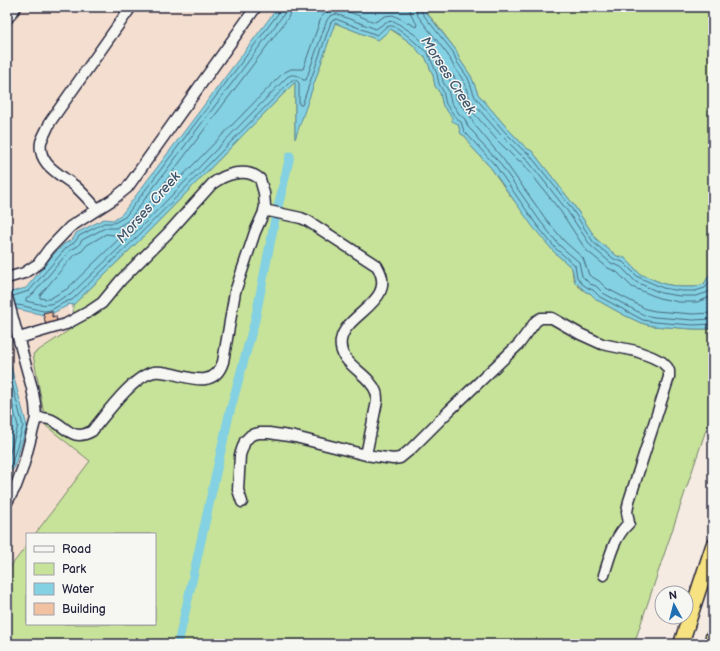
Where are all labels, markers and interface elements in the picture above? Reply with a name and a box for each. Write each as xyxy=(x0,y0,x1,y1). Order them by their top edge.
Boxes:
water label: Morses Creek xyxy=(417,33,481,118)
water label: Morses Creek xyxy=(113,167,185,247)
legend xyxy=(26,533,156,625)
text: Road xyxy=(62,542,91,557)
text: Park xyxy=(62,562,86,577)
text: Water xyxy=(62,582,94,597)
north arrow xyxy=(654,585,694,625)
text: N xyxy=(668,589,678,603)
text: Building xyxy=(62,602,106,617)

